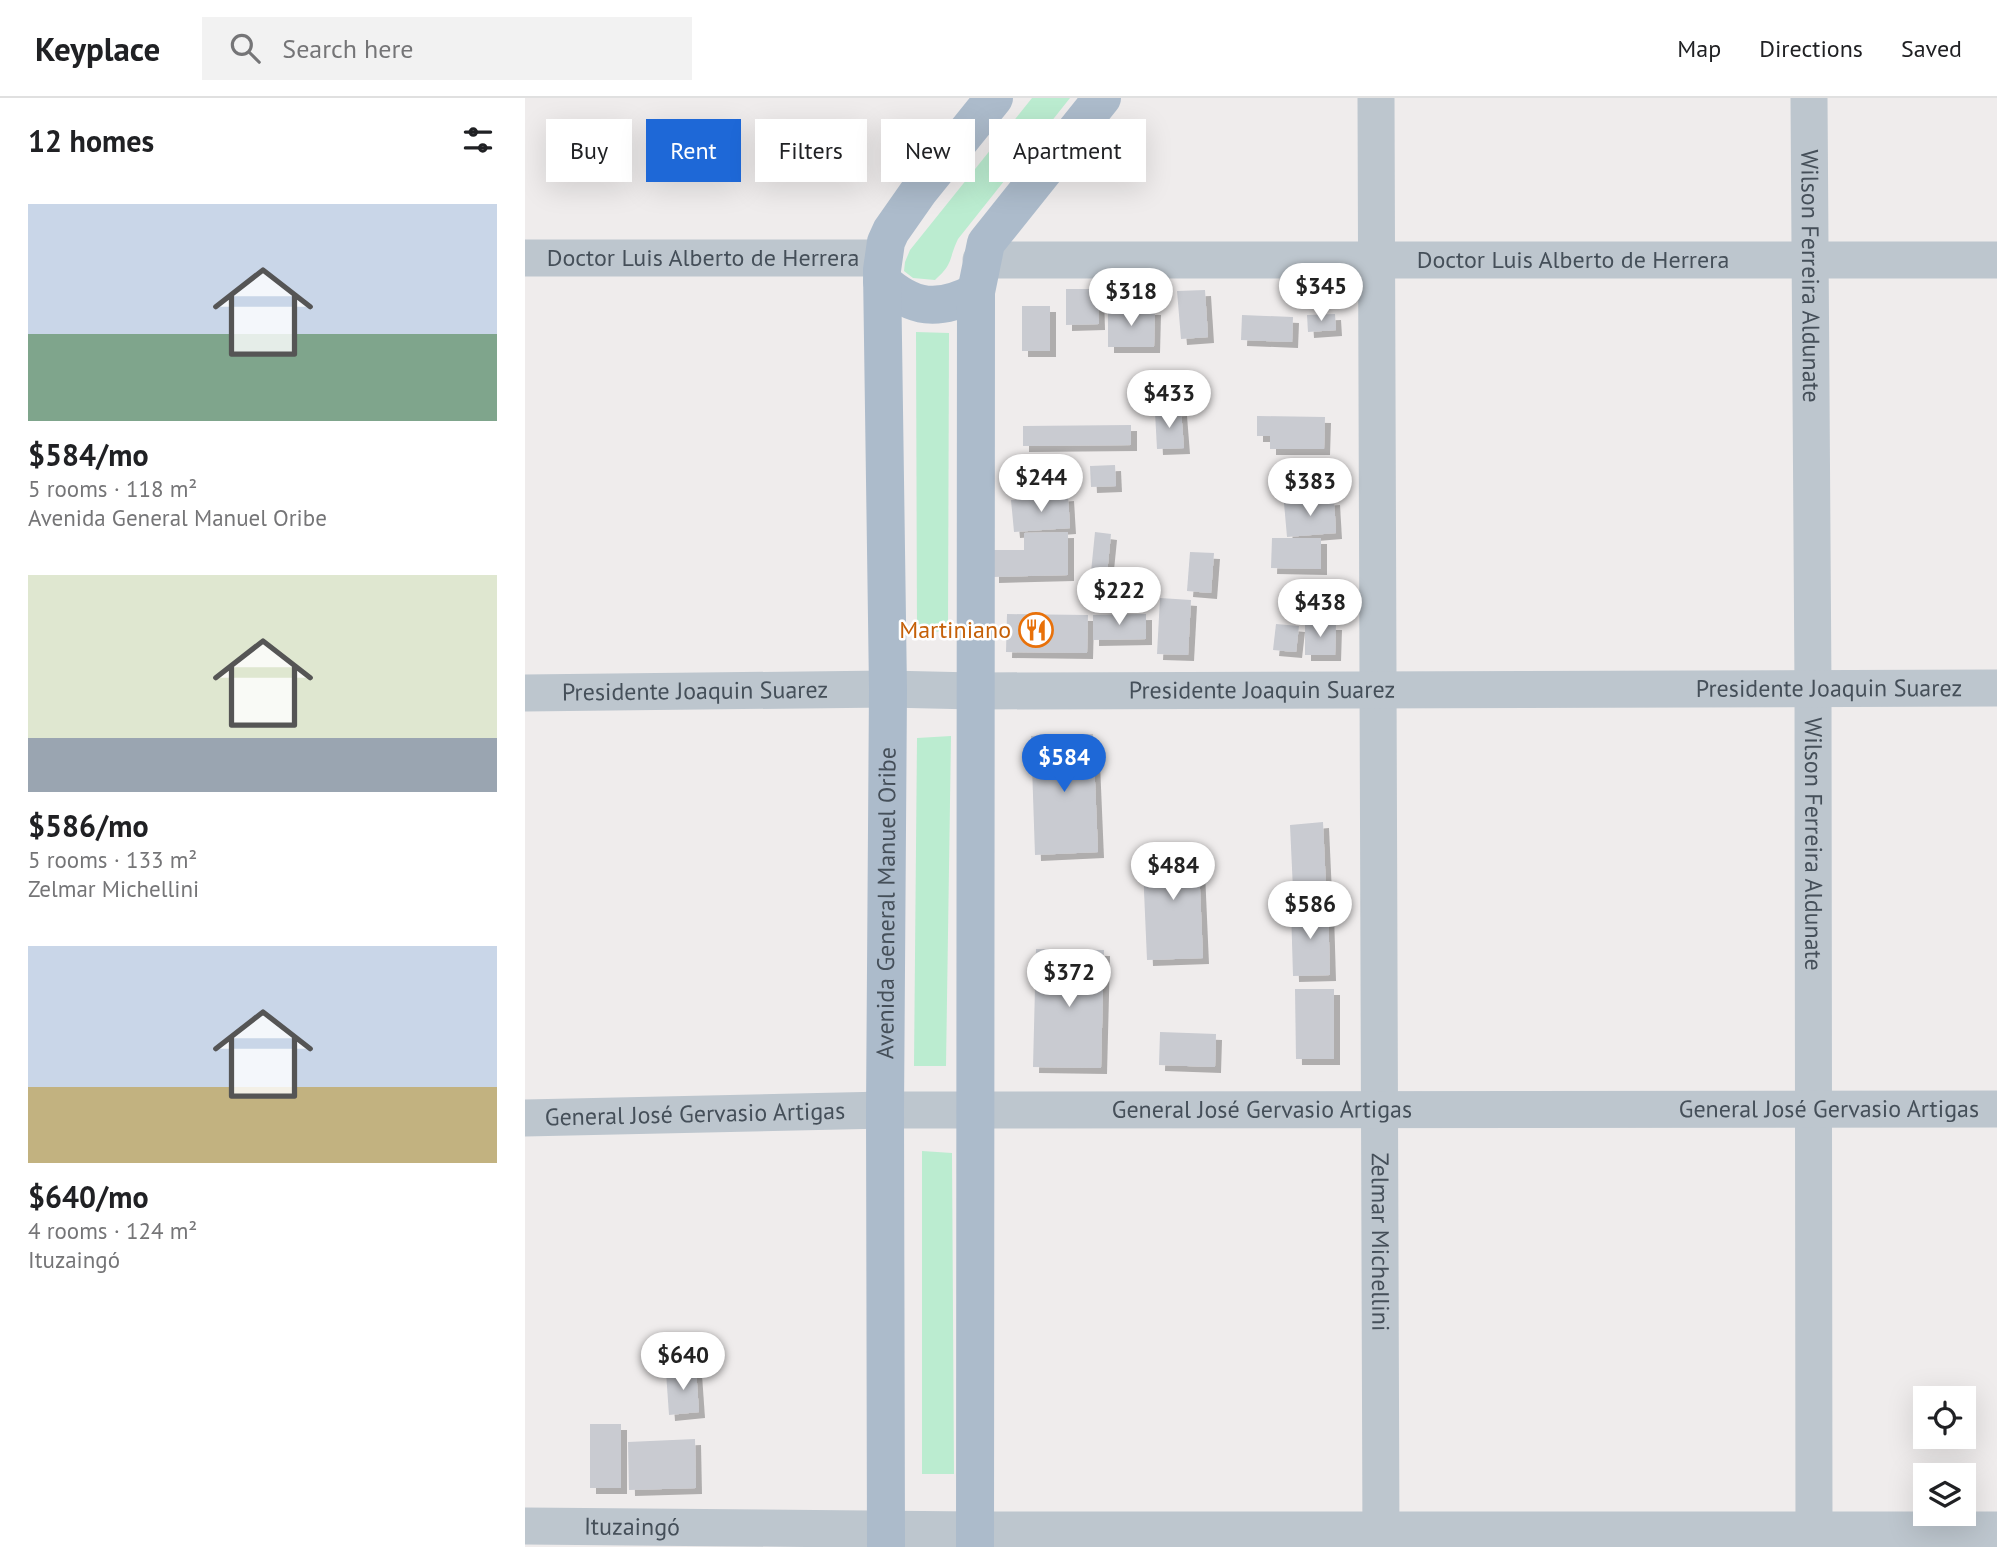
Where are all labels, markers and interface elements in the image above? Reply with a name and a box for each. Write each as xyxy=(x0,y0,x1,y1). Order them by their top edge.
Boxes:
search box xyxy=(202,17,692,80)
text: Keyplace xyxy=(35,27,160,70)
icon: search xyxy=(226,29,264,67)
text: Search here xyxy=(282,32,413,65)
text: Map xyxy=(1677,33,1721,64)
text: Directions xyxy=(1759,33,1863,64)
text: Saved xyxy=(1901,33,1962,64)
chip: Buy xyxy=(546,119,632,182)
chip: Rent xyxy=(646,119,741,182)
chip: Filters xyxy=(755,119,867,182)
chip: New xyxy=(881,119,975,182)
chip: Apartment xyxy=(989,119,1146,182)
text: 12 homes xyxy=(28,121,154,160)
icon: filters xyxy=(459,121,497,159)
street label: Wilson Ferreira Aldunate xyxy=(1794,149,1827,403)
street label: Doctor Luis Alberto de Herrera xyxy=(547,242,859,273)
street label: Doctor Luis Alberto de Herrera xyxy=(1417,244,1729,275)
icon: home xyxy=(200,249,326,375)
pin: $345 xyxy=(1280,264,1362,323)
pin: $318 xyxy=(1090,268,1172,328)
text: $345 xyxy=(1295,271,1347,300)
text: $318 xyxy=(1105,276,1157,305)
pin: $433 xyxy=(1128,370,1210,430)
text: $433 xyxy=(1143,378,1195,407)
text: $584/mo xyxy=(28,435,149,474)
pin: $244 xyxy=(1000,454,1082,514)
pin: $383 xyxy=(1269,458,1351,518)
text: $244 xyxy=(1015,462,1067,491)
text: $383 xyxy=(1284,466,1336,495)
text: 5 rooms · 118 m² xyxy=(28,474,197,503)
text: Avenida General Manuel Oribe xyxy=(28,503,327,532)
pin: $222 xyxy=(1078,568,1160,627)
text: $222 xyxy=(1093,575,1145,604)
pin: $438 xyxy=(1279,580,1361,639)
text: $438 xyxy=(1294,587,1346,616)
restaurant icon: Martiniano xyxy=(1017,611,1055,649)
place label: Martiniano xyxy=(899,614,1011,645)
icon: home xyxy=(200,620,326,746)
street label: Presidente Joaquin Suarez xyxy=(1696,672,1962,704)
street label: Presidente Joaquin Suarez xyxy=(562,674,828,708)
street label: Presidente Joaquin Suarez xyxy=(1129,674,1395,706)
street label: Wilson Ferreira Aldunate xyxy=(1798,717,1829,971)
pin: $584 xyxy=(1023,734,1105,794)
text: $584 xyxy=(1038,742,1090,771)
street label: Avenida General Manuel Oribe xyxy=(869,747,903,1059)
text: $586/mo xyxy=(28,806,149,845)
pin: $484 xyxy=(1132,842,1214,902)
text: 5 rooms · 133 m² xyxy=(28,845,197,874)
text: $484 xyxy=(1147,850,1199,879)
text: Zelmar Michellini xyxy=(28,874,199,903)
pin: $586 xyxy=(1269,882,1351,941)
text: $586 xyxy=(1284,889,1336,918)
pin: $372 xyxy=(1028,950,1110,1009)
text: $372 xyxy=(1043,957,1095,986)
icon: home xyxy=(200,991,326,1117)
street label: General José Gervasio Artigas xyxy=(1679,1093,1979,1124)
street label: General José Gervasio Artigas xyxy=(1112,1094,1412,1125)
street label: General José Gervasio Artigas xyxy=(544,1095,845,1133)
street label: Zelmar Michellini xyxy=(1365,1153,1396,1331)
text: $640/mo xyxy=(28,1177,149,1216)
text: 4 rooms · 124 m² xyxy=(28,1216,197,1245)
text: Ituzaingó xyxy=(28,1245,120,1274)
pin: $640 xyxy=(642,1332,724,1392)
text: $640 xyxy=(657,1340,709,1369)
map controls xyxy=(1913,1386,1976,1526)
button: locate xyxy=(1913,1386,1976,1449)
button: layers xyxy=(1913,1463,1976,1526)
street label: Ituzaingó xyxy=(584,1511,680,1542)

